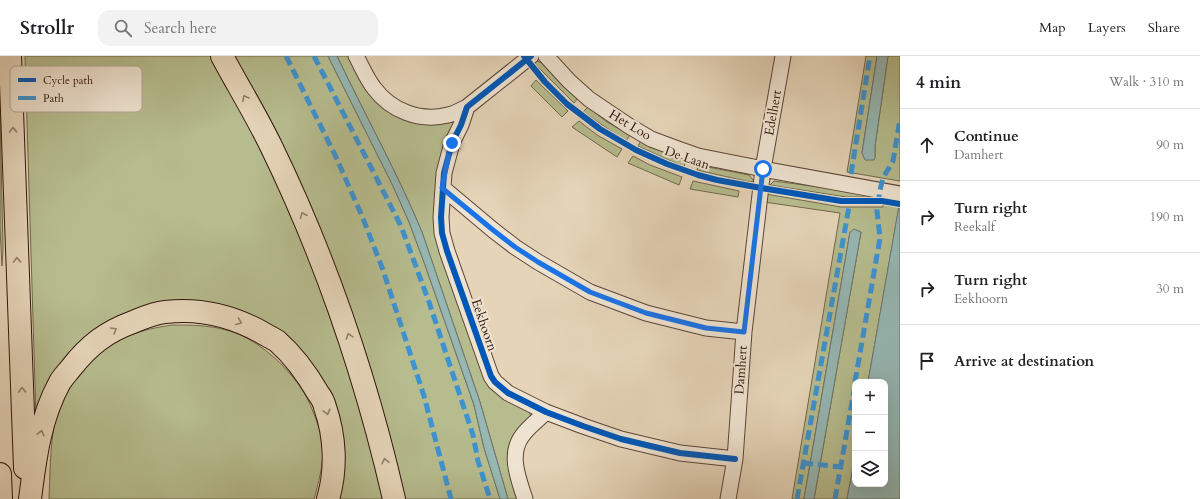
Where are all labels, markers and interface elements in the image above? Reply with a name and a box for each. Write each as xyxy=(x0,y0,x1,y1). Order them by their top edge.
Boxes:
search box xyxy=(98,10,378,46)
text: Strollr xyxy=(20,15,74,41)
icon: search xyxy=(112,17,134,39)
text: Search here xyxy=(144,18,217,38)
text: Map xyxy=(1039,18,1066,37)
text: Layers xyxy=(1088,18,1126,37)
text: Share xyxy=(1148,18,1180,37)
legend xyxy=(10,66,142,112)
text: 4 min xyxy=(916,71,961,94)
text: Cycle path xyxy=(43,73,93,88)
text: Walk · 310 m xyxy=(1109,73,1184,91)
street label: Edelhert xyxy=(760,89,786,137)
text: Path xyxy=(43,91,64,106)
one-way arrow xyxy=(243,95,250,102)
street label: Het Loo xyxy=(606,105,654,145)
text: Continue xyxy=(954,126,1019,146)
one-way arrow xyxy=(9,127,17,133)
route end xyxy=(443,134,461,152)
icon: ahead xyxy=(916,134,938,156)
text: 90 m xyxy=(1156,136,1184,154)
street label: De Laan xyxy=(662,142,712,174)
text: Damhert xyxy=(954,146,1003,164)
route start xyxy=(754,160,772,178)
text: Turn right xyxy=(954,198,1027,218)
icon: right xyxy=(916,206,938,228)
text: 190 m xyxy=(1150,208,1184,226)
one-way arrow xyxy=(300,211,308,219)
text: Reekalf xyxy=(954,218,995,236)
one-way arrow xyxy=(13,257,22,263)
text: Turn right xyxy=(954,270,1027,290)
icon: right xyxy=(916,278,938,300)
text: 30 m xyxy=(1156,280,1184,298)
text: Eekhoorn xyxy=(954,290,1008,308)
street label: Eekhoorn xyxy=(467,296,502,354)
one-way arrow xyxy=(235,317,242,325)
one-way arrow xyxy=(110,328,117,335)
one-way arrow xyxy=(345,333,354,340)
street label: Damhert xyxy=(730,345,752,395)
icon: arrive xyxy=(916,350,938,372)
text: Arrive at destination xyxy=(954,351,1094,371)
map controls xyxy=(852,379,888,487)
button: + xyxy=(852,379,888,415)
one-way arrow xyxy=(18,387,26,393)
one-way arrow xyxy=(322,408,330,415)
button: − xyxy=(852,415,888,451)
one-way arrow xyxy=(36,430,44,436)
button: layers xyxy=(852,451,888,487)
one-way arrow xyxy=(382,458,390,464)

